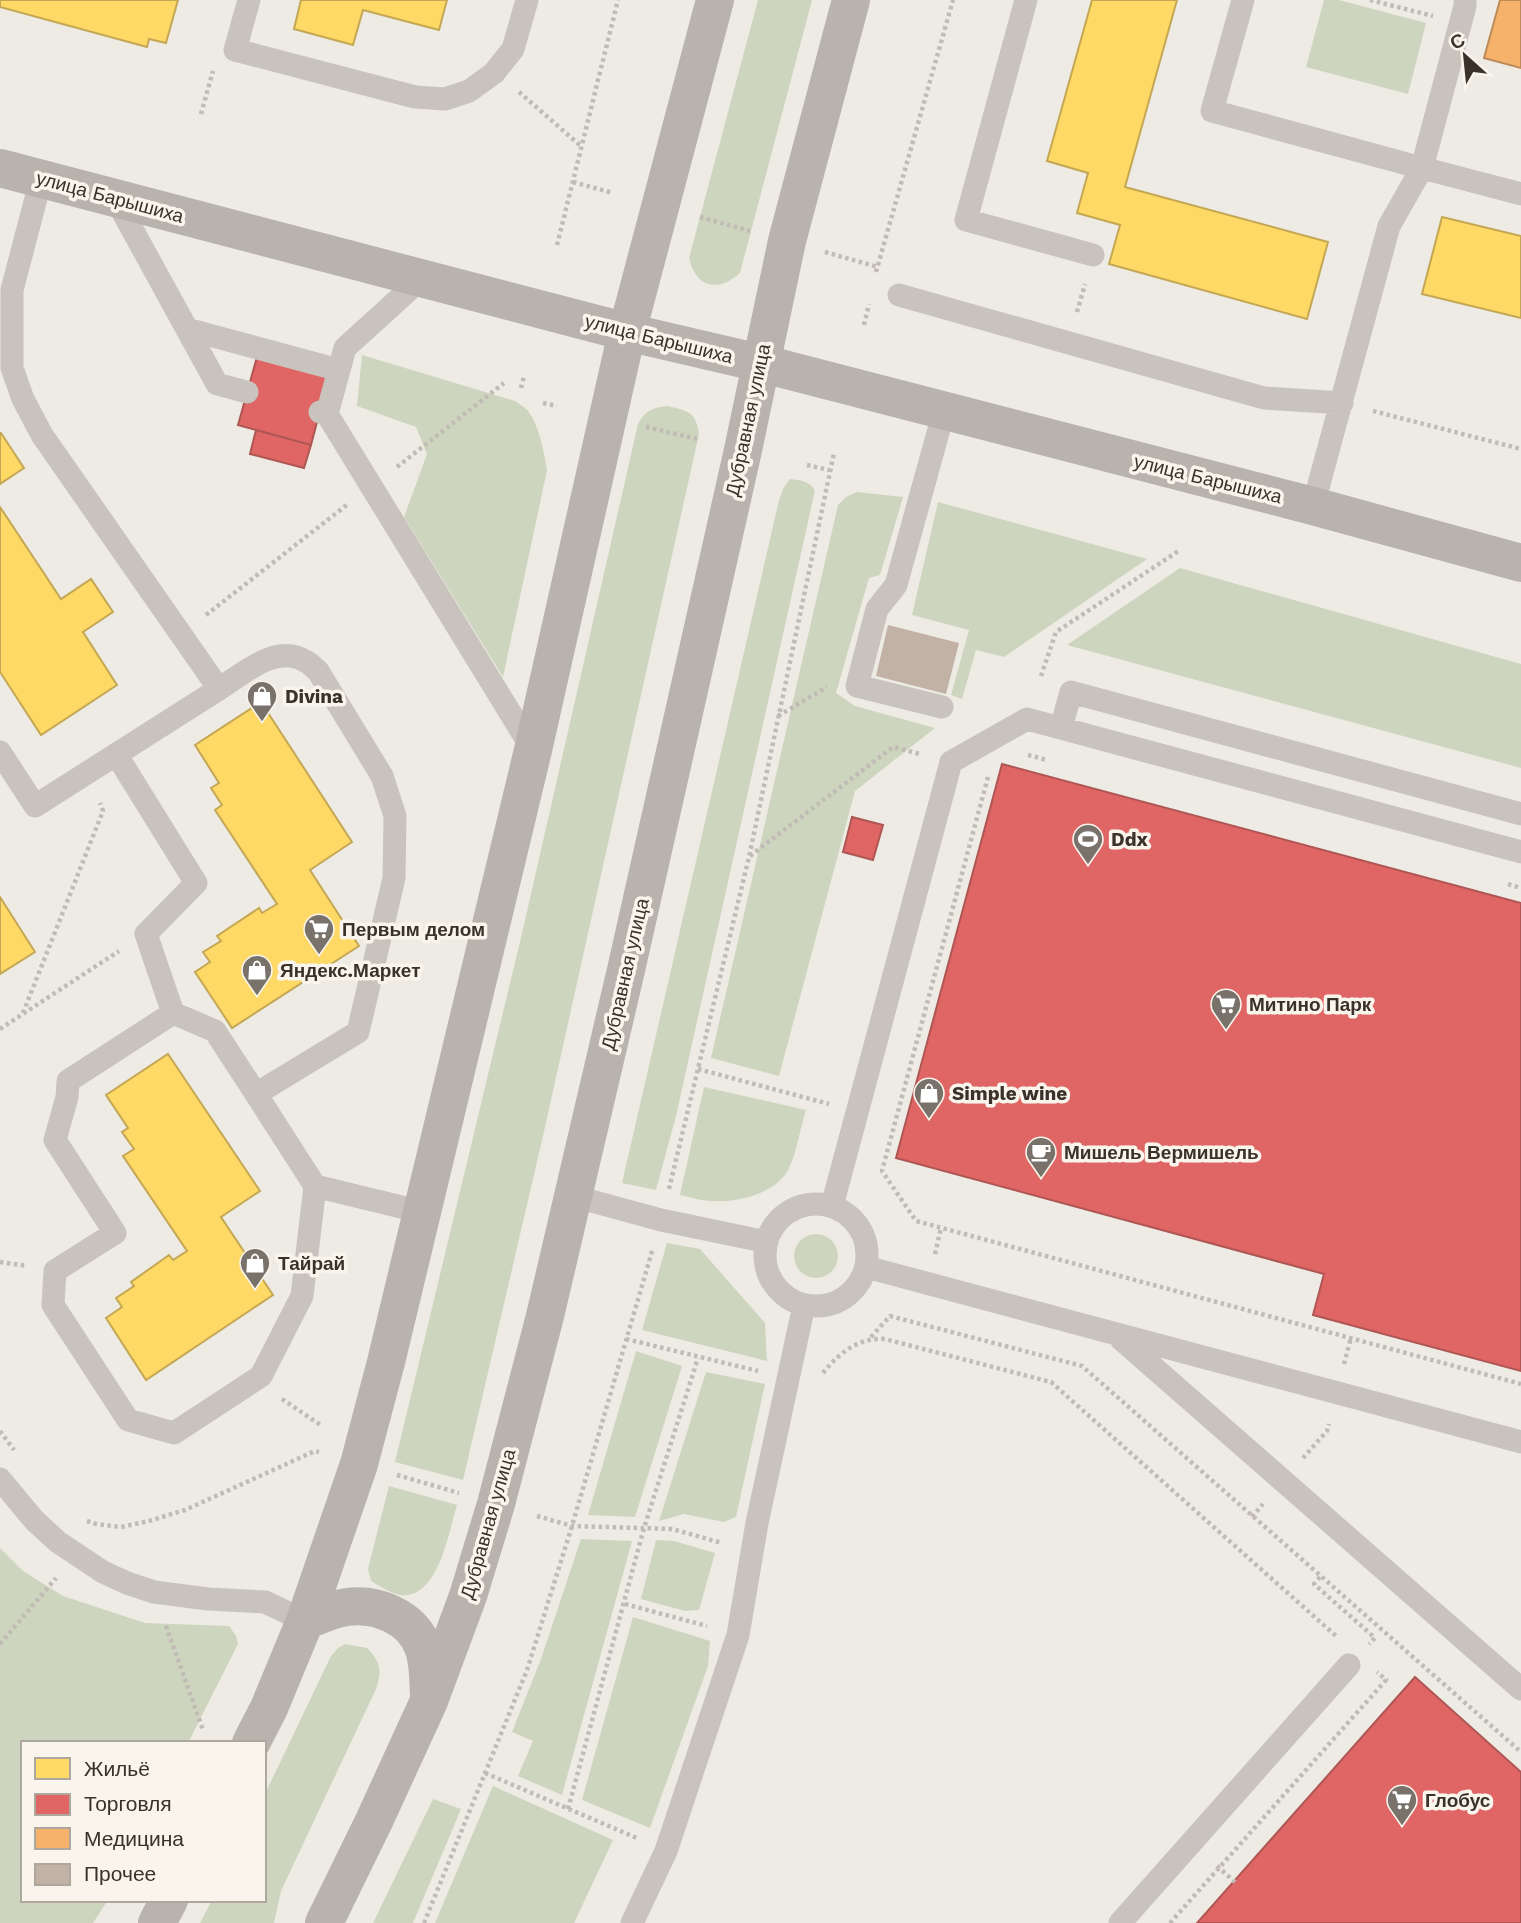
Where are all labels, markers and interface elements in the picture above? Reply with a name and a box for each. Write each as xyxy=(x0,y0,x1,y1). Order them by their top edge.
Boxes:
north arrow xyxy=(1430,21,1500,91)
text: С xyxy=(1446,28,1469,55)
street label: улица Барышиха xyxy=(34,166,187,228)
street label: улица Барышиха xyxy=(583,309,736,369)
street label: Дубравная улица xyxy=(721,341,775,498)
street label: улица Барышиха xyxy=(1132,449,1285,509)
shop icon: Divina xyxy=(245,679,279,723)
place label: Divina xyxy=(285,685,343,708)
sports icon: Ddx xyxy=(1071,822,1105,866)
place label: Ddx xyxy=(1111,828,1149,851)
street label: Дубравная улица xyxy=(596,895,654,1052)
supermarket icon: Первым делом xyxy=(302,912,336,956)
place label: Первым делом xyxy=(342,918,485,941)
shop icon: Яндекс.Маркет xyxy=(240,953,274,997)
place label: Яндекс.Маркет xyxy=(280,959,420,982)
supermarket icon: Митино Парк xyxy=(1209,987,1243,1031)
place label: Митино Парк xyxy=(1249,993,1372,1016)
shop icon: Simple wine xyxy=(912,1076,946,1120)
place label: Simple wine xyxy=(952,1082,1067,1105)
cafe icon: Мишель Вермишель xyxy=(1024,1135,1058,1179)
place label: Мишель Вермишель xyxy=(1064,1141,1259,1164)
shop icon: Тайрай xyxy=(238,1246,272,1290)
place label: Тайрай xyxy=(278,1252,345,1275)
street label: Дубравная улица xyxy=(456,1446,521,1602)
legend xyxy=(21,1741,266,1902)
text: Жильё xyxy=(84,1756,150,1781)
supermarket icon: Глобус xyxy=(1385,1783,1419,1827)
place label: Глобус xyxy=(1425,1789,1491,1812)
text: Торговля xyxy=(84,1791,172,1816)
text: Медицина xyxy=(84,1826,184,1851)
text: Прочее xyxy=(84,1861,156,1886)

